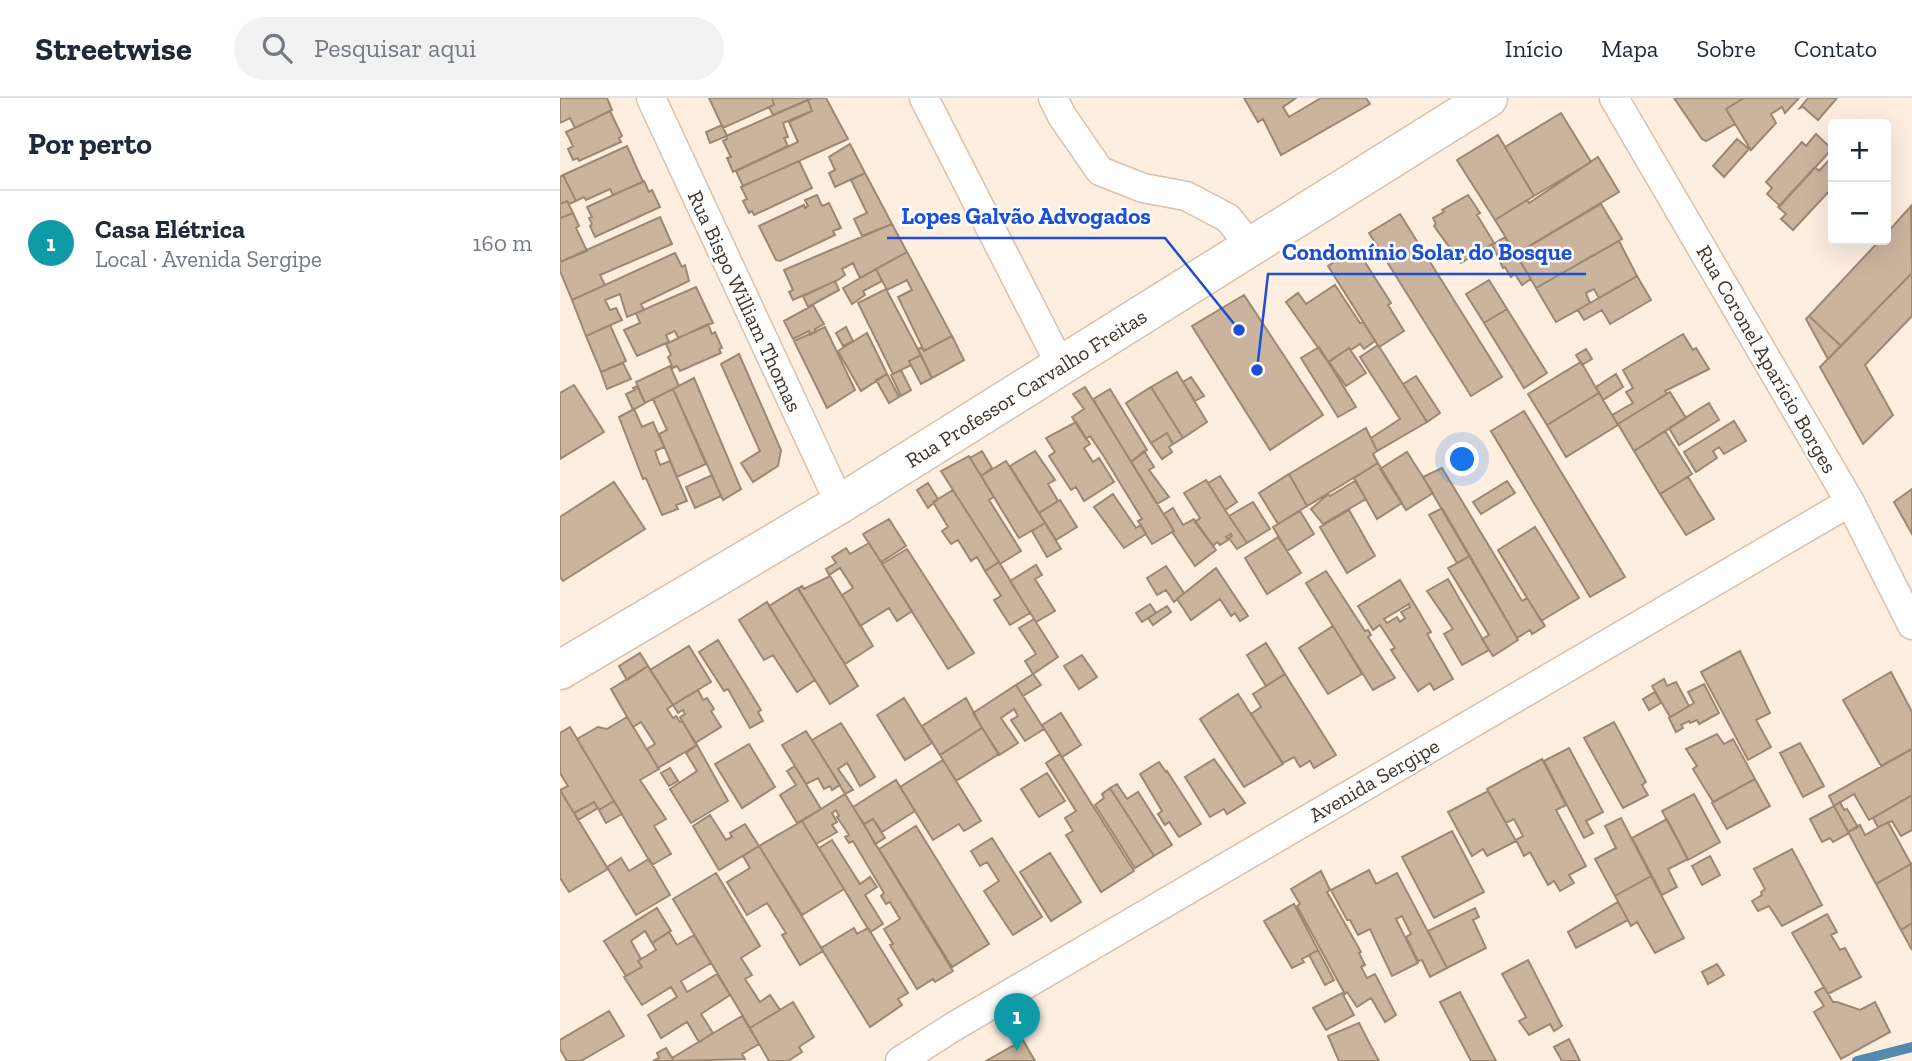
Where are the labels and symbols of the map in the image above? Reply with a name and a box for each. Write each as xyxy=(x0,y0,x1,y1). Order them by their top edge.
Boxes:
street label: Rua Bispo William Thomas xyxy=(683,186,807,416)
callout: Lopes Galvão Advogados xyxy=(887,194,1165,238)
text: Lopes Galvão Advogados xyxy=(901,202,1151,230)
callout: Condomínio Solar do Bosque xyxy=(1268,230,1586,274)
text: Condomínio Solar do Bosque xyxy=(1282,238,1572,266)
street label: Rua Coronel Aparício Borges xyxy=(1691,241,1843,477)
street label: Rua Professor Carvalho Freitas xyxy=(901,303,1151,473)
your location xyxy=(1445,442,1479,476)
street label: Avenida Sergipe xyxy=(1305,733,1444,827)
pin: 1 xyxy=(994,993,1040,1051)

